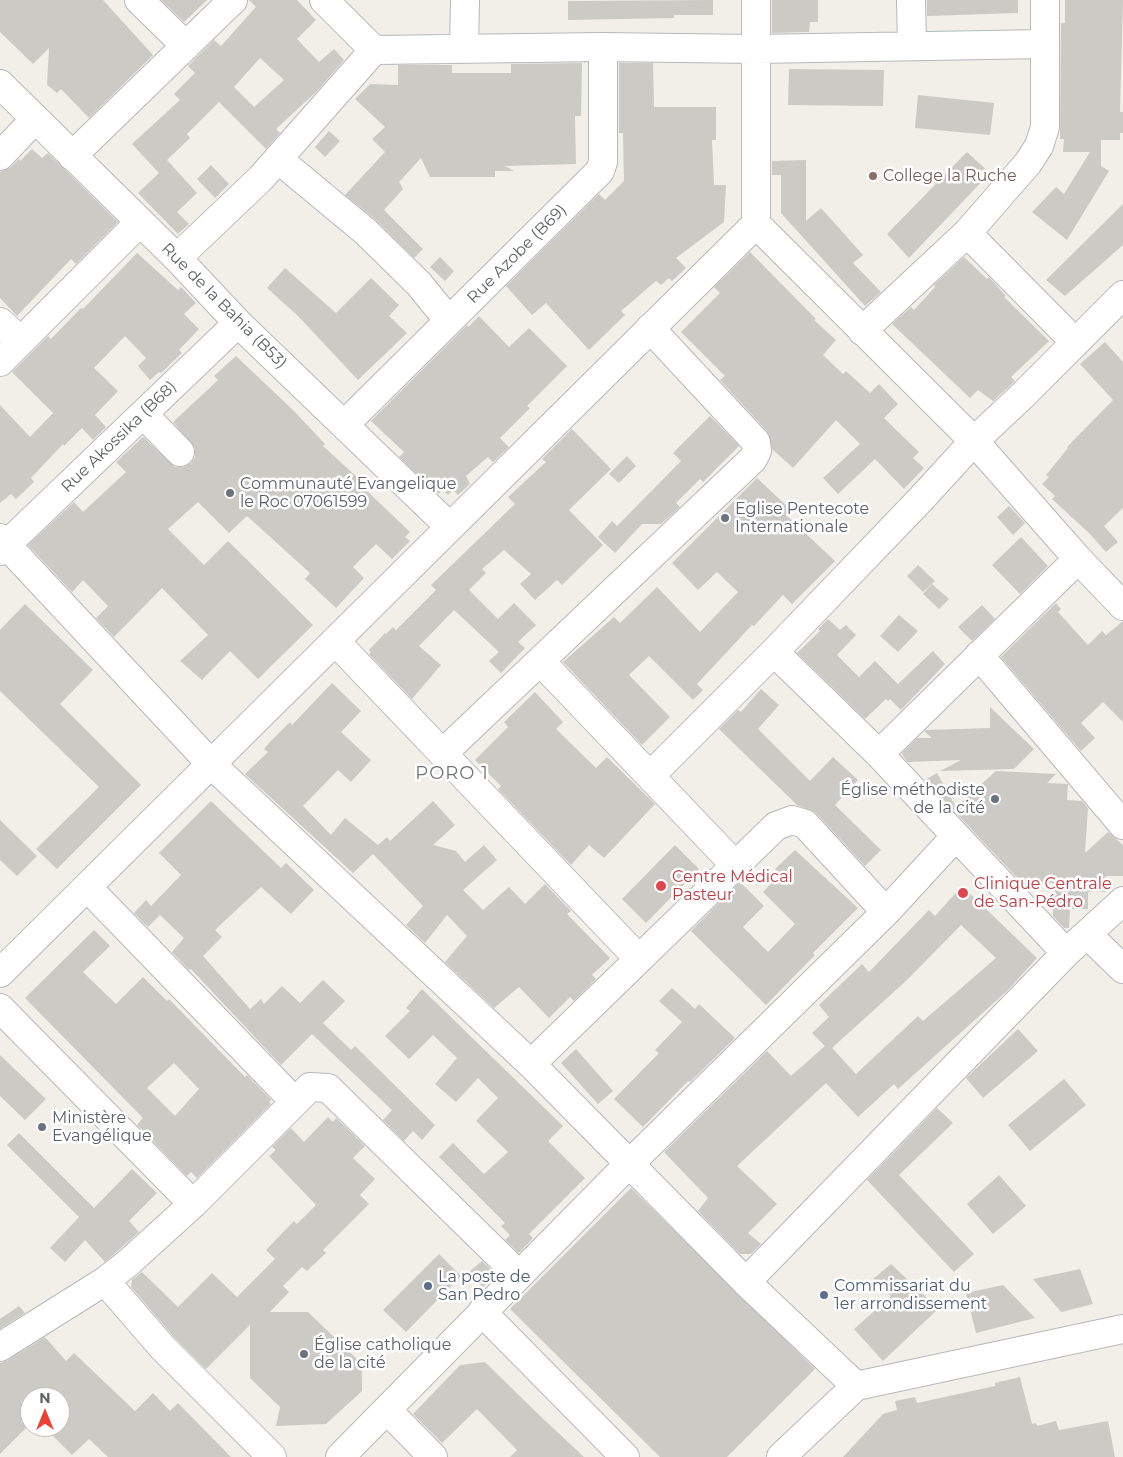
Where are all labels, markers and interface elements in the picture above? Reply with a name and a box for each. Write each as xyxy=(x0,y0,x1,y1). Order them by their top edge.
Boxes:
place label: College la Ruche xyxy=(883,166,1017,186)
marker: College la Ruche xyxy=(867,170,879,182)
street label: Rue Azobe (B69) xyxy=(463,200,571,308)
street label: Rue de la Bahia (B53) xyxy=(157,239,291,373)
street label: Rue Akossika (B68) xyxy=(58,377,180,497)
place label: Communauté Evangelique le Roc 07061599 xyxy=(240,474,456,512)
marker: Communauté Evangelique le Roc 07061599 xyxy=(224,487,236,499)
place label: Eglise Pentecote Internationale xyxy=(735,499,869,537)
marker: Eglise Pentecote Internationale xyxy=(719,512,731,524)
district label: PORO 1 xyxy=(415,763,489,785)
place label: Église méthodiste de la cité xyxy=(840,780,985,818)
marker: Église méthodiste de la cité xyxy=(989,793,1001,805)
place label: Centre Médical Pasteur xyxy=(672,867,793,905)
place label: Clinique Centrale de San-Pédro xyxy=(974,874,1112,912)
marker: Centre Médical Pasteur xyxy=(654,879,668,893)
marker: Clinique Centrale de San-Pédro xyxy=(956,886,970,900)
place label: Ministère Evangélique xyxy=(52,1108,152,1146)
marker: Ministère Evangélique xyxy=(36,1121,48,1133)
place label: La poste de San Pedro xyxy=(438,1267,530,1305)
place label: Commissariat du 1er arrondissement xyxy=(834,1276,987,1314)
marker: La poste de San Pedro xyxy=(422,1280,434,1292)
marker: Commissariat du 1er arrondissement xyxy=(818,1289,830,1301)
place label: Église catholique de la cité xyxy=(314,1335,451,1373)
marker: Église catholique de la cité xyxy=(298,1348,310,1360)
north arrow xyxy=(20,1387,70,1437)
text: N xyxy=(39,1389,51,1407)

